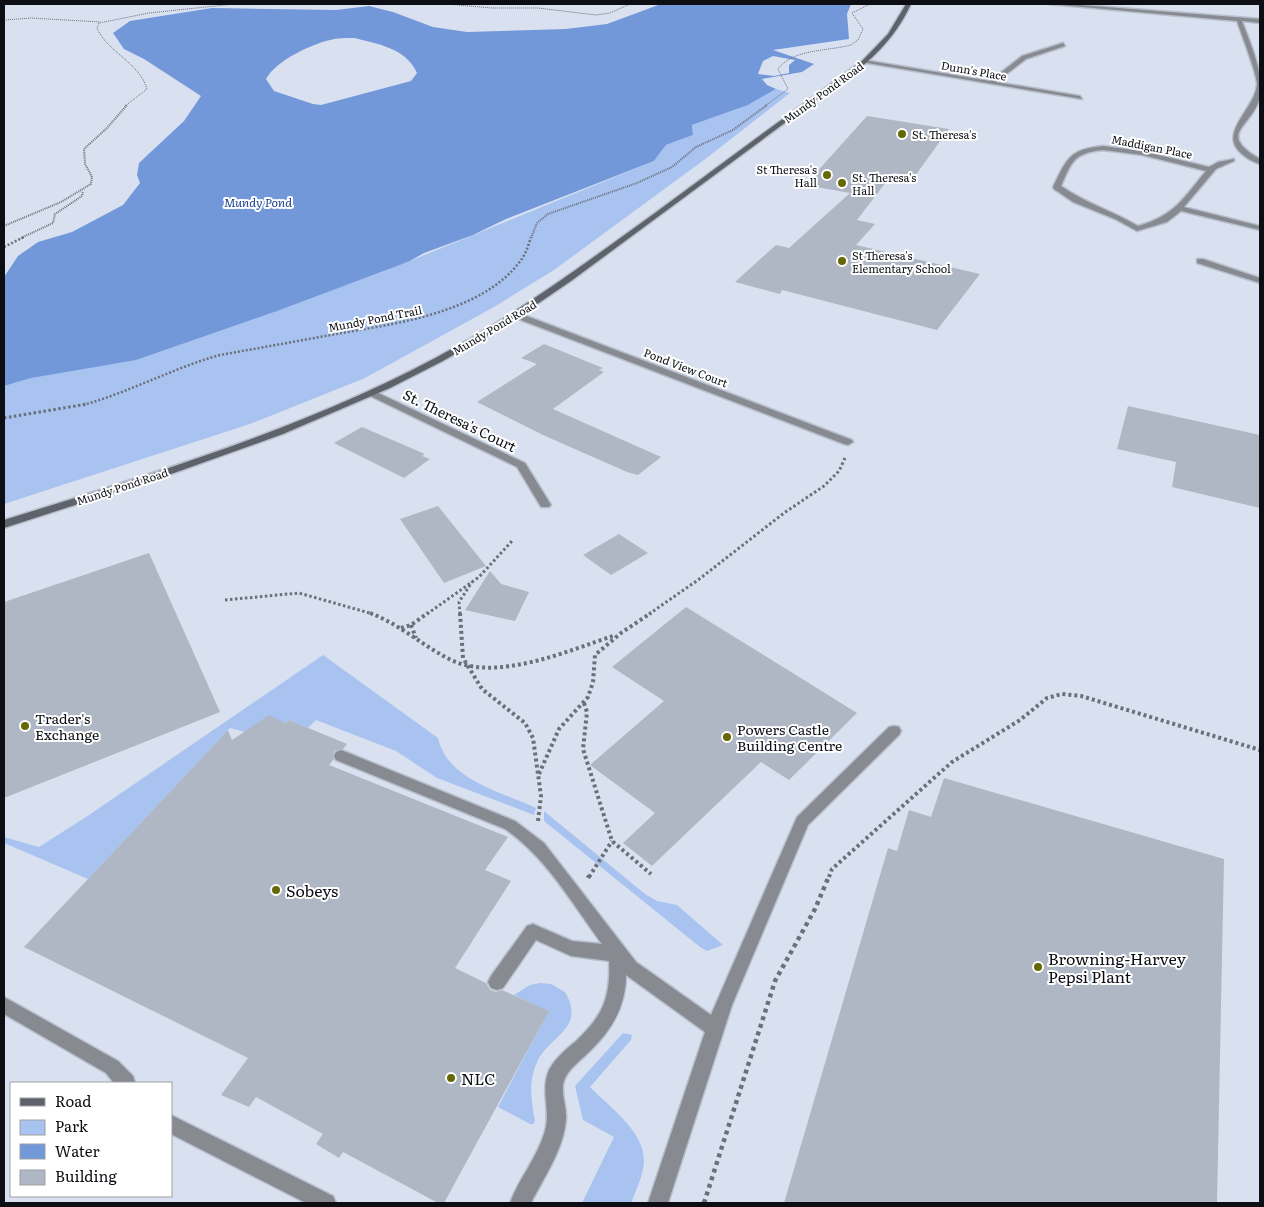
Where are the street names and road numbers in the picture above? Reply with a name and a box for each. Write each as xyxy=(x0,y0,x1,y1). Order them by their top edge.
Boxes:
street label: Dunn's Place xyxy=(940,56,1008,84)
street label: Mundy Pond Road xyxy=(780,57,866,127)
street label: Maddigan Place xyxy=(1110,130,1194,162)
street label: Mundy Pond Road xyxy=(449,295,539,358)
street label: Mundy Pond Trail xyxy=(327,301,423,335)
street label: Pond View Court xyxy=(642,344,731,391)
street label: St. Theresa's Court xyxy=(400,384,520,456)
street label: Mundy Pond Road xyxy=(74,464,170,508)

